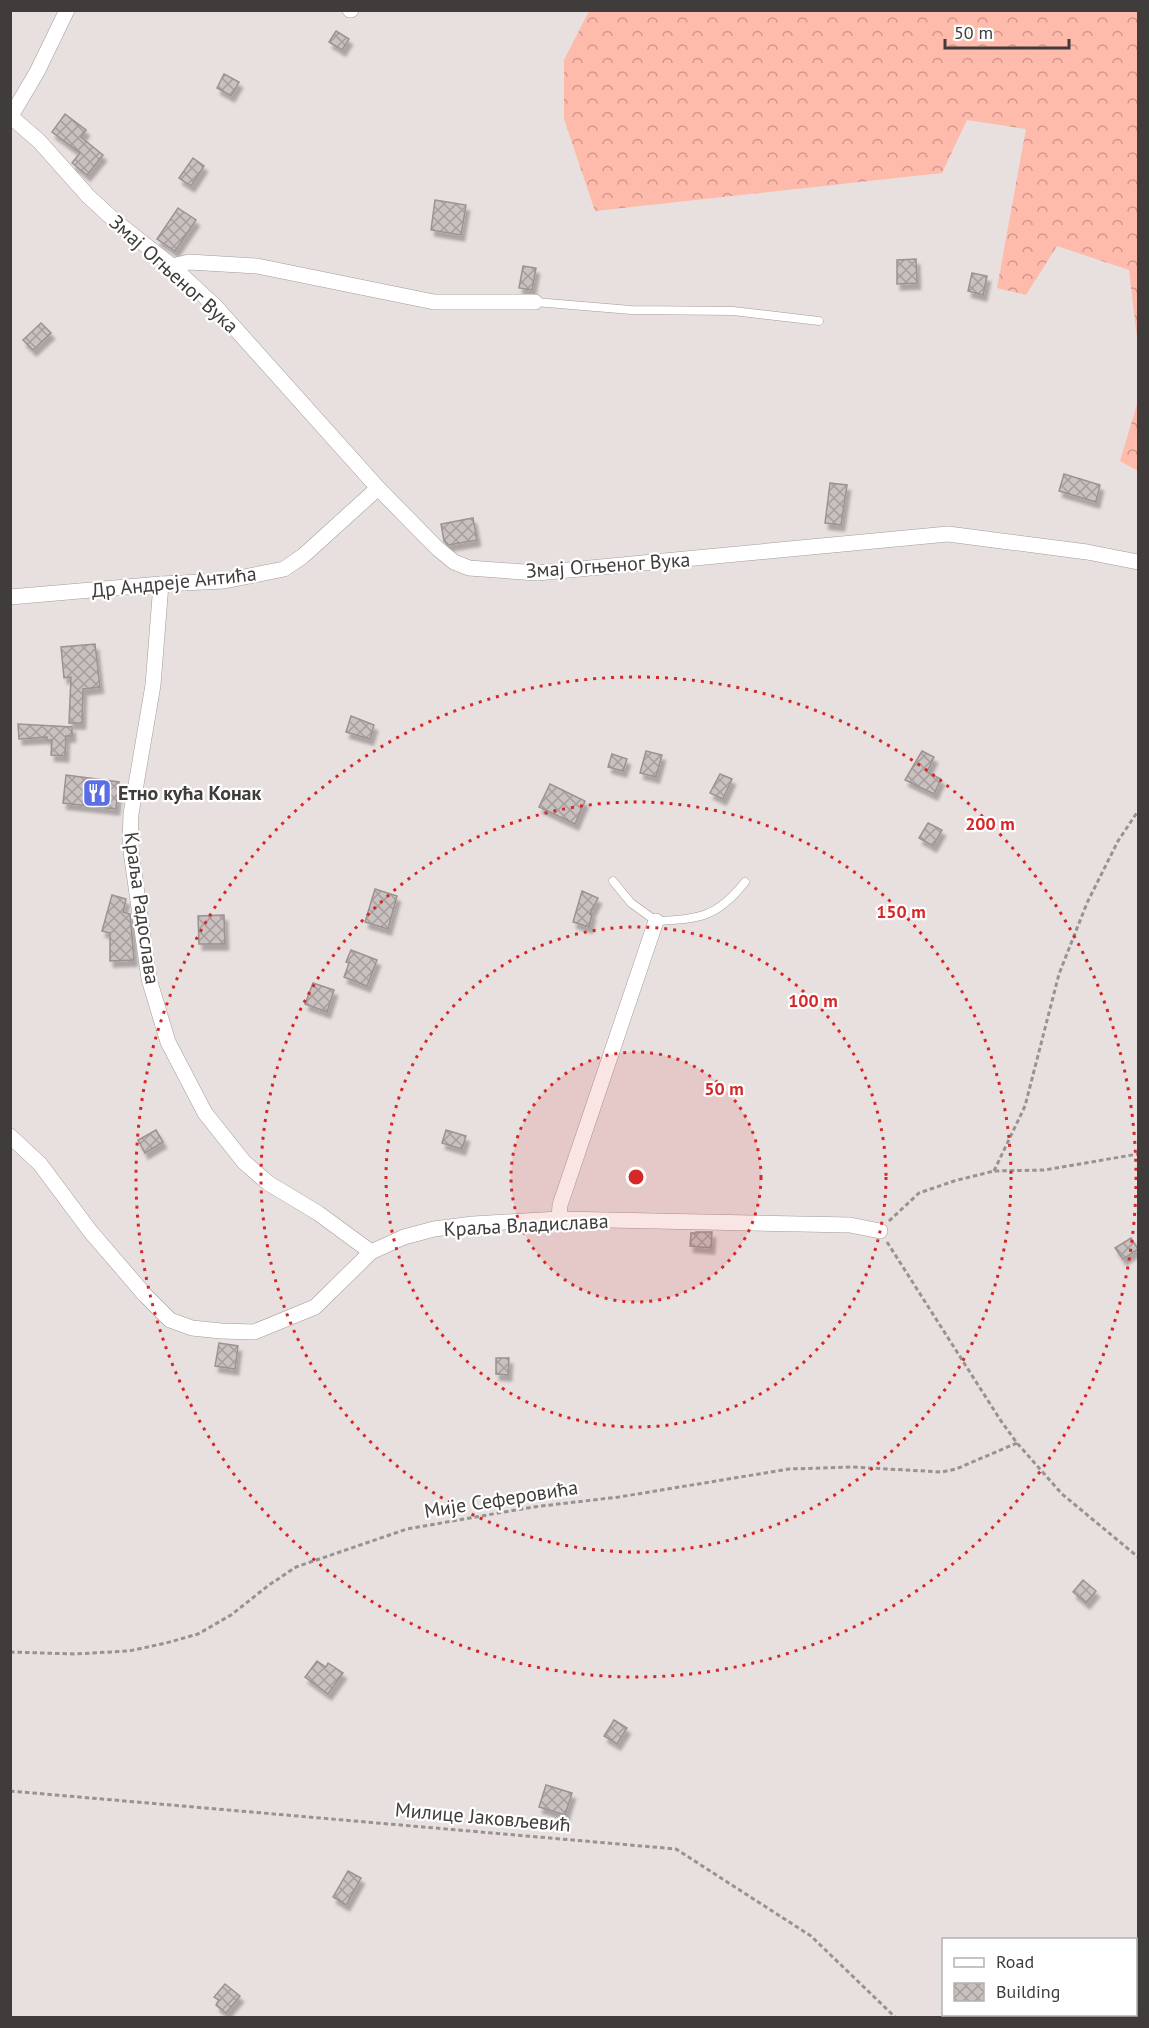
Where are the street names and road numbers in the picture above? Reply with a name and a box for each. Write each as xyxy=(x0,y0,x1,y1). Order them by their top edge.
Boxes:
street label: Змај Огњеног Вука xyxy=(104,209,244,339)
street label: Змај Огњеног Вука xyxy=(525,546,691,584)
street label: Др Андреје Антића xyxy=(90,560,258,604)
street label: Краља Радослава xyxy=(118,830,166,986)
street label: Краља Владислава xyxy=(443,1208,609,1242)
street label: Мије Сеферовића xyxy=(422,1474,580,1524)
street label: Милице Јаковљевић xyxy=(394,1796,572,1838)

